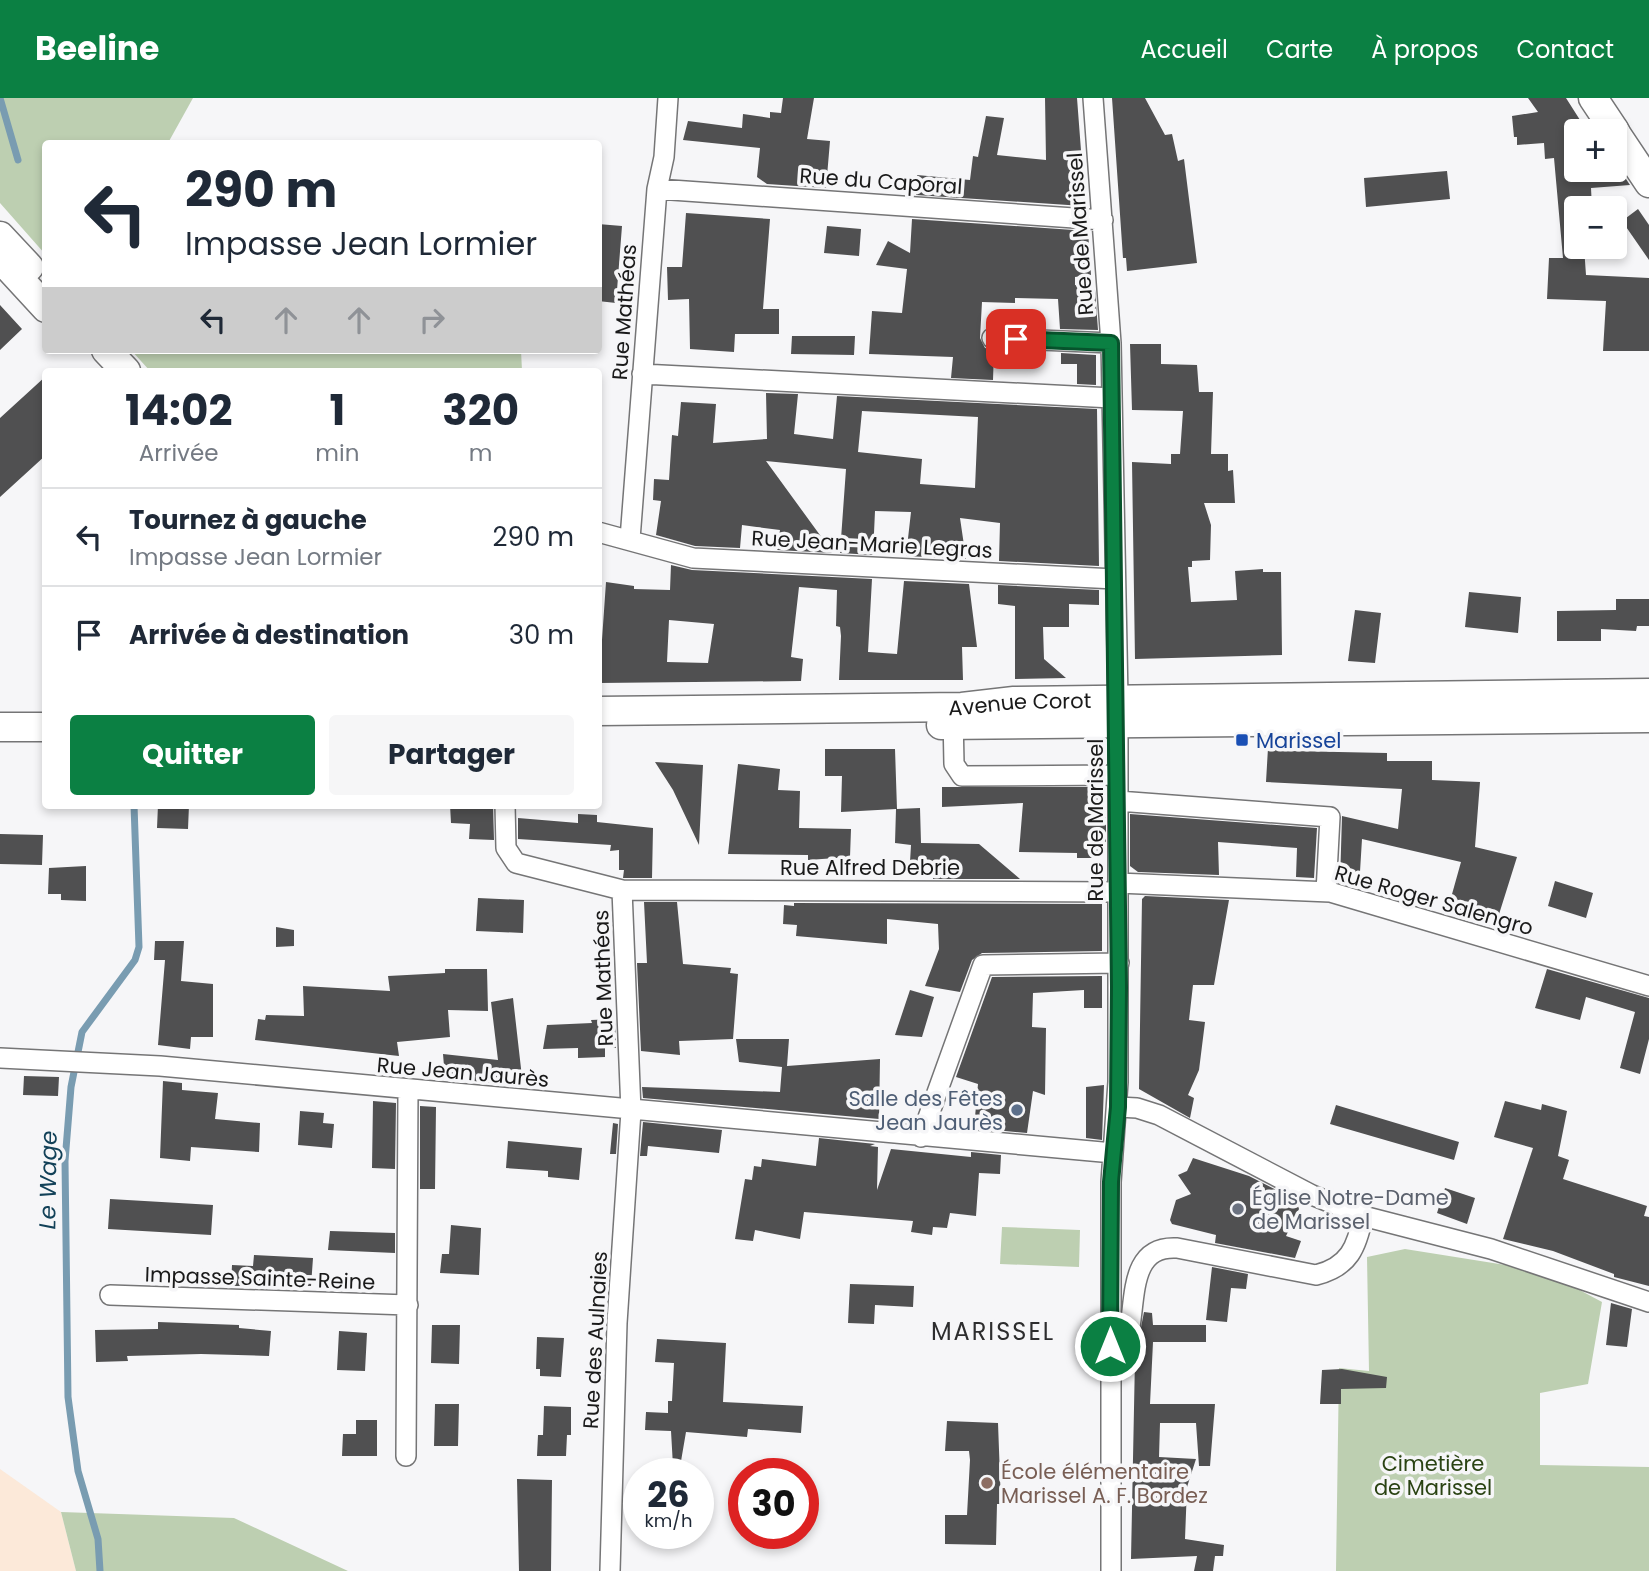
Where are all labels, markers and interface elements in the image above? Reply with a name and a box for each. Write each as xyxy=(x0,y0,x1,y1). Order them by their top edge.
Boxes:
text: Beeline xyxy=(35,25,159,72)
text: Accueil xyxy=(1141,33,1228,66)
text: Carte xyxy=(1266,33,1333,66)
text: À propos xyxy=(1371,33,1478,66)
text: Contact xyxy=(1516,33,1614,66)
map controls xyxy=(1564,119,1627,259)
button: + xyxy=(1564,119,1627,182)
street label: Rue de Marissel xyxy=(1060,152,1100,316)
text: 290 m xyxy=(185,156,337,224)
street label: Rue du Caporal xyxy=(799,161,963,201)
icon: left xyxy=(70,168,161,259)
button: − xyxy=(1564,196,1627,259)
text: Impasse Jean Lormier xyxy=(185,221,537,266)
street label: Rue Mathéas xyxy=(605,243,643,381)
icon: left xyxy=(194,301,232,339)
icon: ahead xyxy=(267,301,305,339)
icon: ahead xyxy=(340,301,378,339)
icon: right xyxy=(413,301,451,339)
pin xyxy=(986,309,1046,369)
icon: arrive xyxy=(997,320,1035,358)
text: 14:02 xyxy=(125,381,232,440)
text: 1 xyxy=(329,381,345,440)
text: 320 xyxy=(442,381,519,440)
text: Arrivée xyxy=(139,437,219,469)
text: min xyxy=(315,437,359,469)
text: m xyxy=(469,437,493,469)
text: Tournez à gauche xyxy=(129,502,367,538)
icon: left xyxy=(70,518,108,556)
text: 290 m xyxy=(493,519,574,555)
street label: Rue Jean-Marie Legras xyxy=(751,523,993,565)
text: Impasse Jean Lormier xyxy=(129,541,382,573)
icon: arrive xyxy=(70,616,108,654)
text: Arrivée à destination xyxy=(129,617,409,653)
text: 30 m xyxy=(509,617,574,653)
street label: Avenue Corot xyxy=(948,686,1091,722)
button: Quitter xyxy=(70,715,315,795)
button: Partager xyxy=(329,715,574,795)
place label: Marissel xyxy=(1256,726,1341,755)
marker: Marissel xyxy=(1234,732,1250,748)
street label: Rue de Marissel xyxy=(1081,738,1110,902)
street label: Rue Alfred Debrie xyxy=(780,853,960,882)
street label: Rue Roger Salengro xyxy=(1331,858,1537,942)
street label: Rue Mathéas xyxy=(586,909,620,1047)
street label: Rue Jean Jaurès xyxy=(376,1050,550,1094)
place label: Salle des Fêtes Jean Jaurès xyxy=(849,1084,1003,1137)
marker: Salle des Fêtes Jean Jaurès xyxy=(1009,1102,1025,1118)
water label: Le Wage xyxy=(31,1130,65,1230)
place label: Église Notre-Dame de Marissel xyxy=(1252,1183,1449,1236)
marker: Église Notre-Dame de Marissel xyxy=(1230,1201,1246,1217)
street label: Rue des Aulnaies xyxy=(576,1250,614,1430)
street label: Impasse Sainte-Reine xyxy=(144,1259,376,1297)
position arrow xyxy=(1073,1309,1147,1383)
district label: MARISSEL xyxy=(931,1315,1055,1348)
park label: Cimetière de Marissel xyxy=(1374,1449,1492,1502)
place label: École élémentaire Marissel A. F. Bordez xyxy=(1001,1457,1208,1510)
speed limit sign: 30 xyxy=(728,1458,819,1549)
text: 26 xyxy=(647,1470,690,1519)
marker: École élémentaire Marissel A. F. Bordez xyxy=(979,1475,995,1491)
text: km/h xyxy=(645,1508,692,1533)

